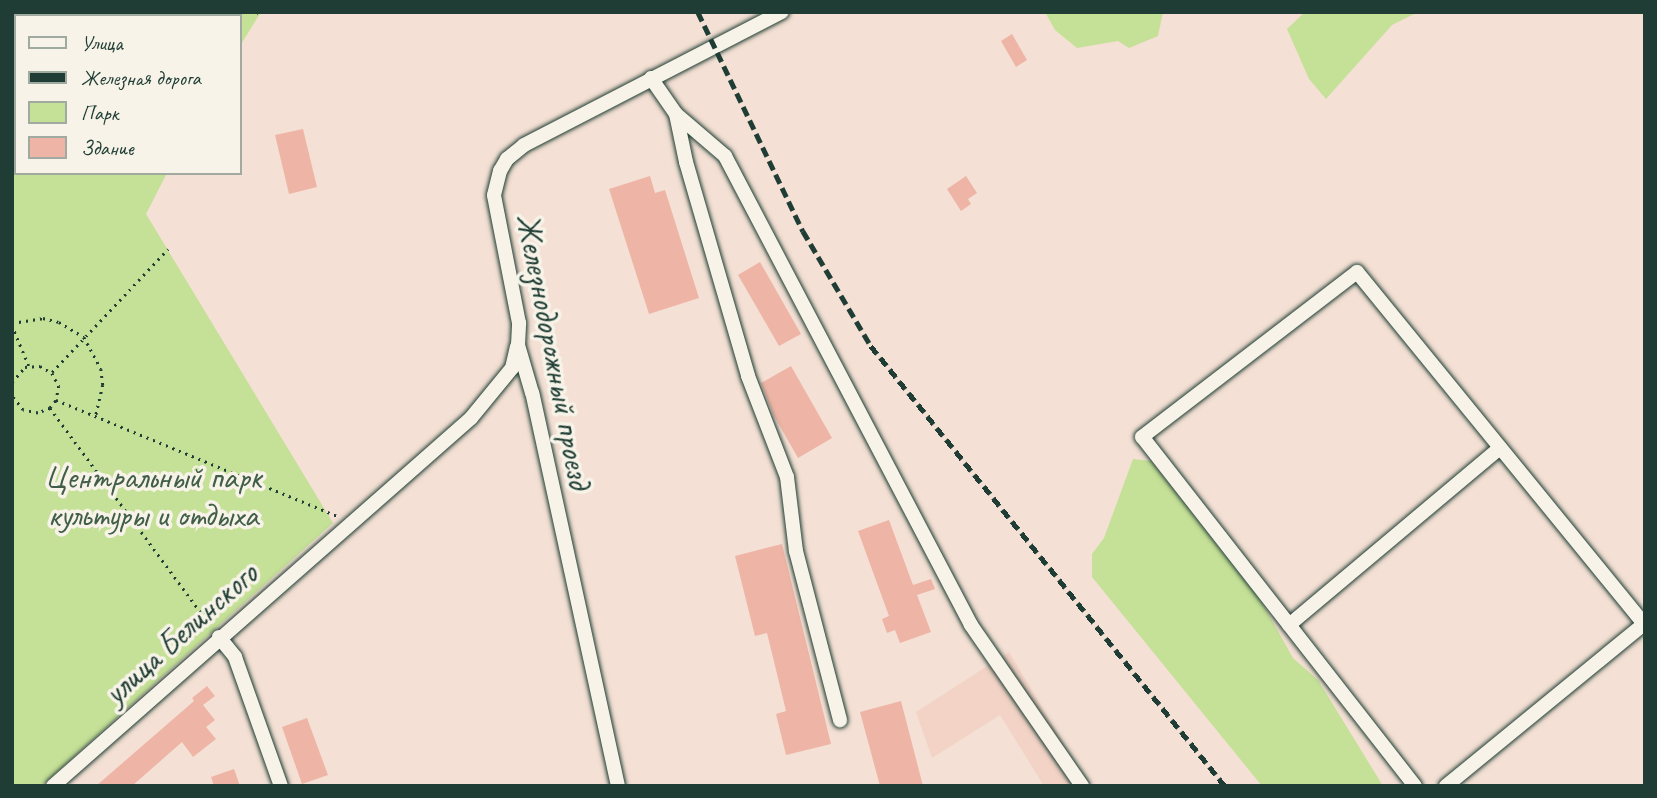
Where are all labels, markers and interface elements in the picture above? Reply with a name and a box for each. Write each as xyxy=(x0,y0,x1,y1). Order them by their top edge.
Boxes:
legend xyxy=(14,14,242,175)
text: Улица xyxy=(81,30,123,56)
text: Железная дорога xyxy=(81,65,201,91)
text: Парк xyxy=(81,100,118,126)
text: Здание xyxy=(81,135,134,161)
street label: Железнодорожный проезд xyxy=(507,210,599,492)
park label: Центральный парк культуры и отдыха xyxy=(45,458,261,536)
street label: улица Белинского xyxy=(95,554,267,714)

